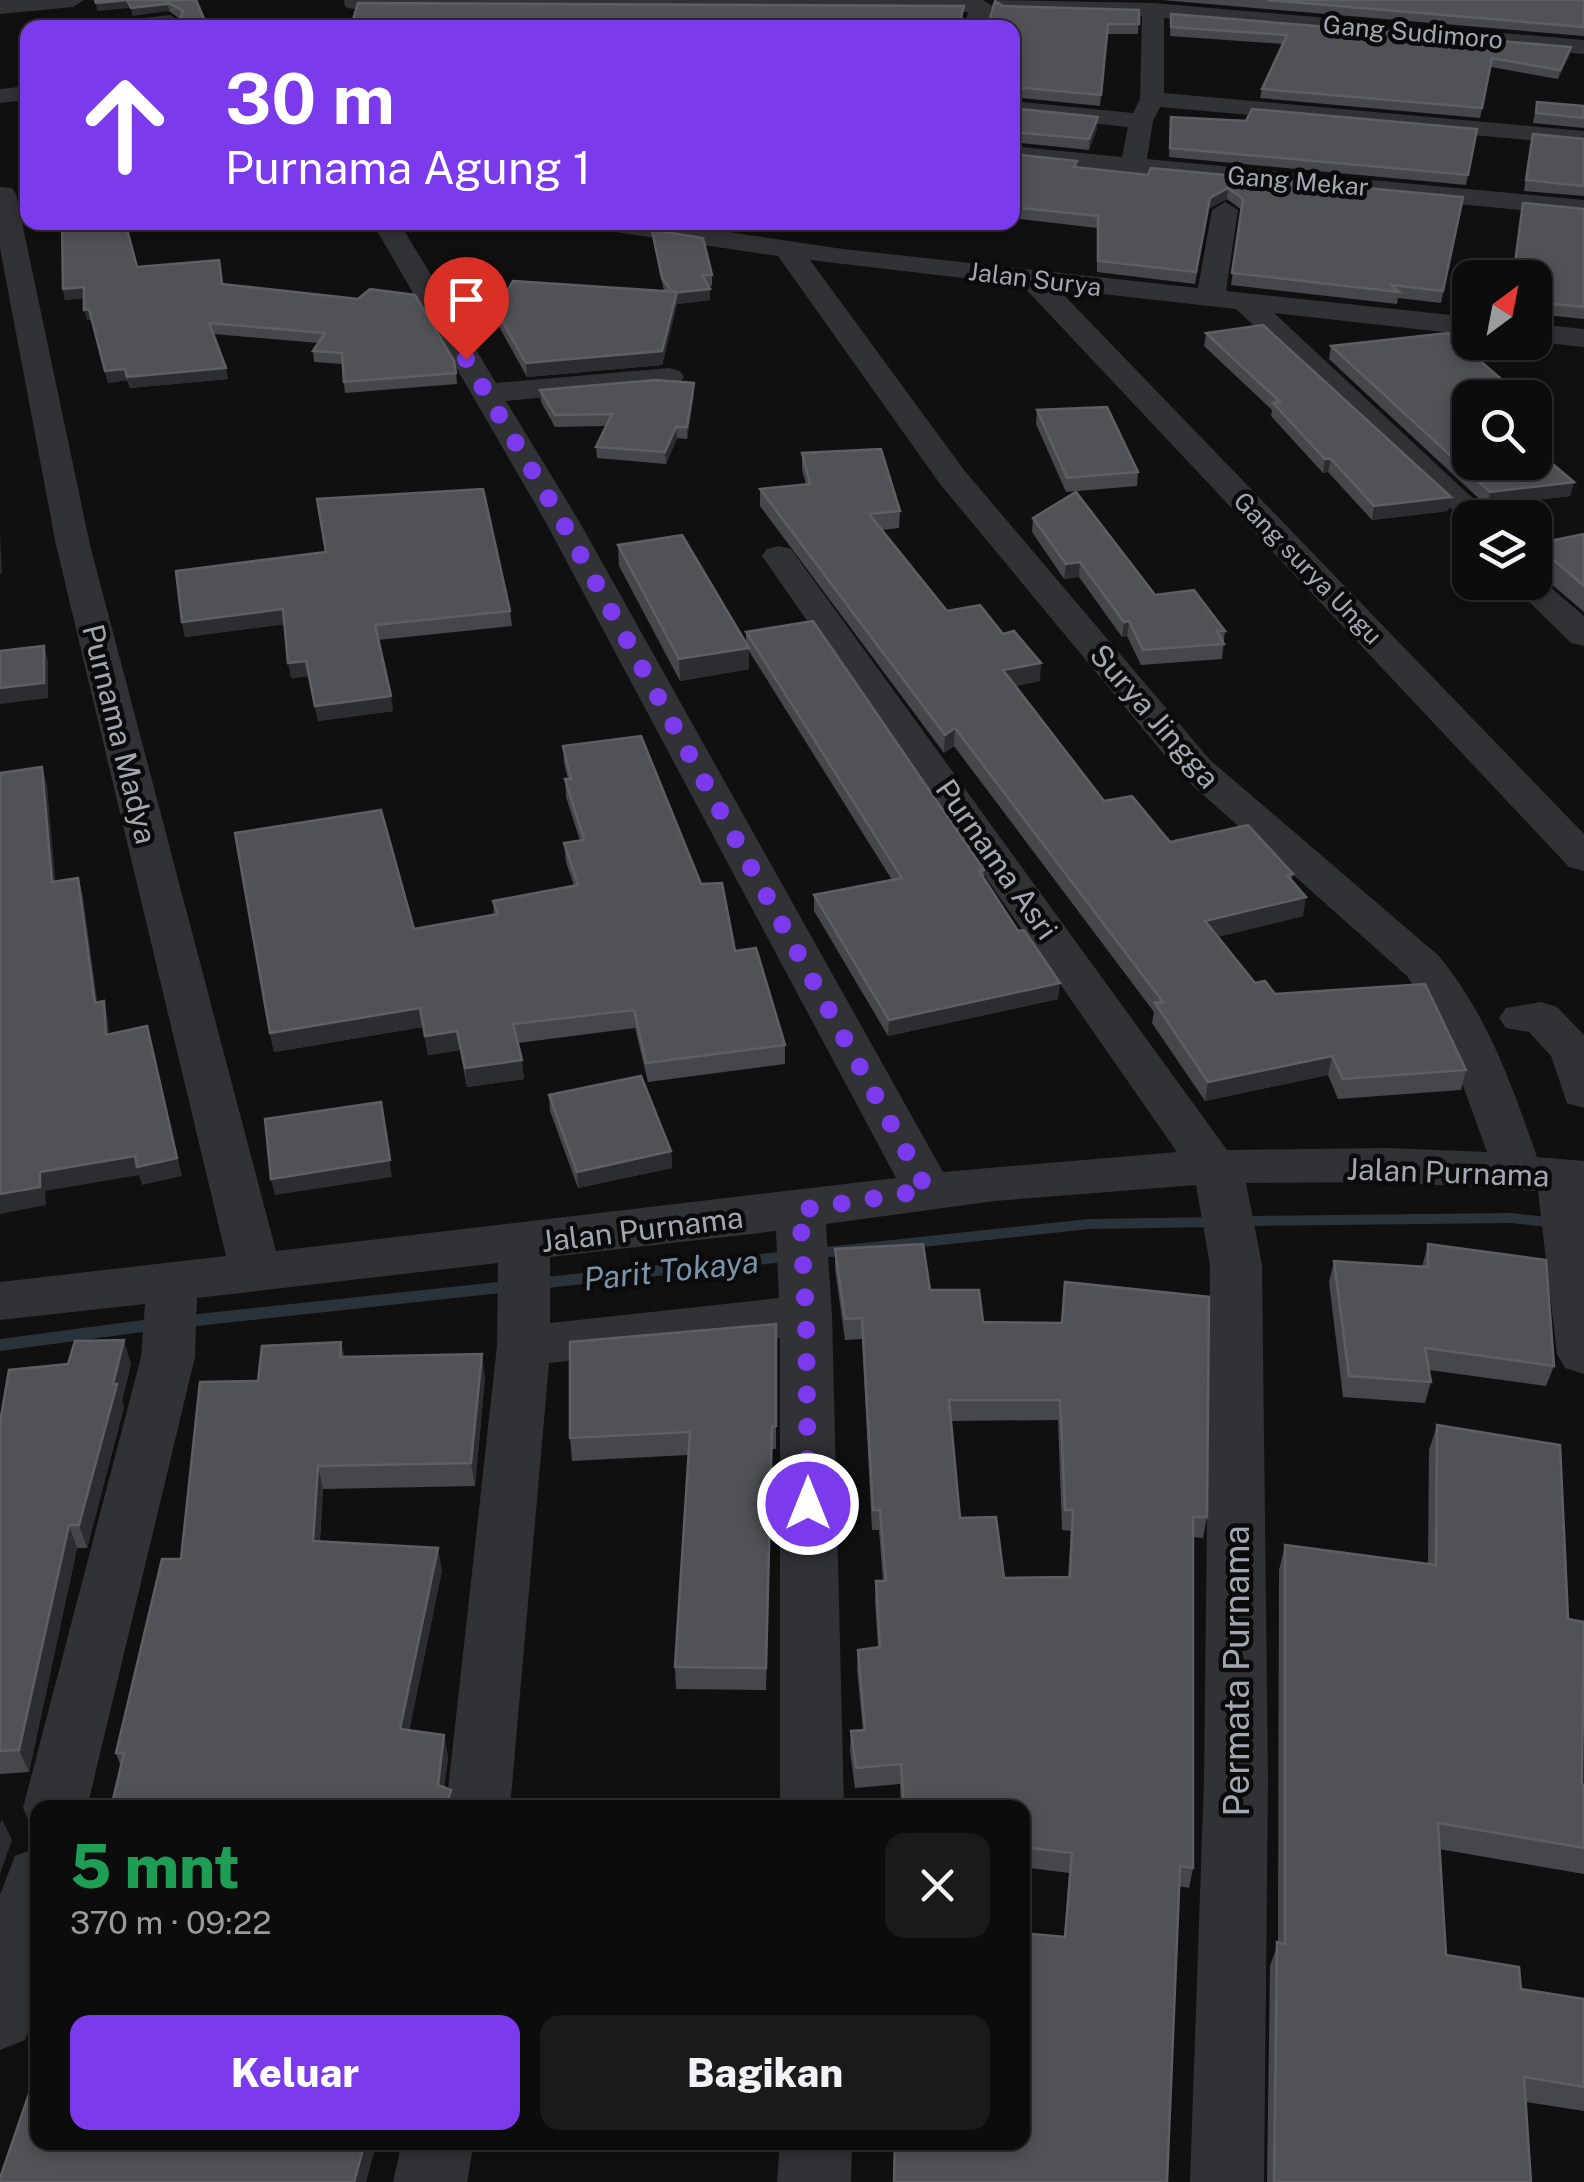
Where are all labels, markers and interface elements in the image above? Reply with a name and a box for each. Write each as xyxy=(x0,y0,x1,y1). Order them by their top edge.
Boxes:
street label: Gang Sudimoro xyxy=(1322,9,1504,55)
text: 30 m xyxy=(225,57,395,140)
icon: ahead xyxy=(60,60,190,190)
text: Purnama Agung 1 xyxy=(225,141,591,194)
street label: Gang Mekar xyxy=(1226,160,1370,202)
street label: Jalan Surya xyxy=(967,256,1103,302)
pin xyxy=(424,257,509,360)
north arrow xyxy=(1452,260,1552,360)
map controls xyxy=(1452,260,1552,600)
icon: arrive xyxy=(439,272,494,327)
button: search xyxy=(1452,380,1552,480)
street label: Gang surya Ungu xyxy=(1228,486,1388,650)
button: layers xyxy=(1452,500,1552,600)
street label: Purnama Madya xyxy=(75,620,165,848)
street label: Surya Jingga xyxy=(1083,637,1227,795)
street label: Purnama Asri xyxy=(929,772,1065,946)
street label: Jalan Purnama xyxy=(1346,1150,1550,1194)
street label: Jalan Purnama xyxy=(539,1199,745,1259)
water label: Parit Tokaya xyxy=(582,1242,760,1298)
position arrow xyxy=(756,1452,860,1556)
street label: Permata Purnama xyxy=(1216,1525,1257,1817)
text: 5 mnt xyxy=(70,1831,240,1902)
button: close xyxy=(885,1833,990,1938)
text: 370 m · 09:22 xyxy=(70,1904,271,1941)
button: Keluar xyxy=(70,2015,520,2130)
button: Bagikan xyxy=(540,2015,990,2130)

